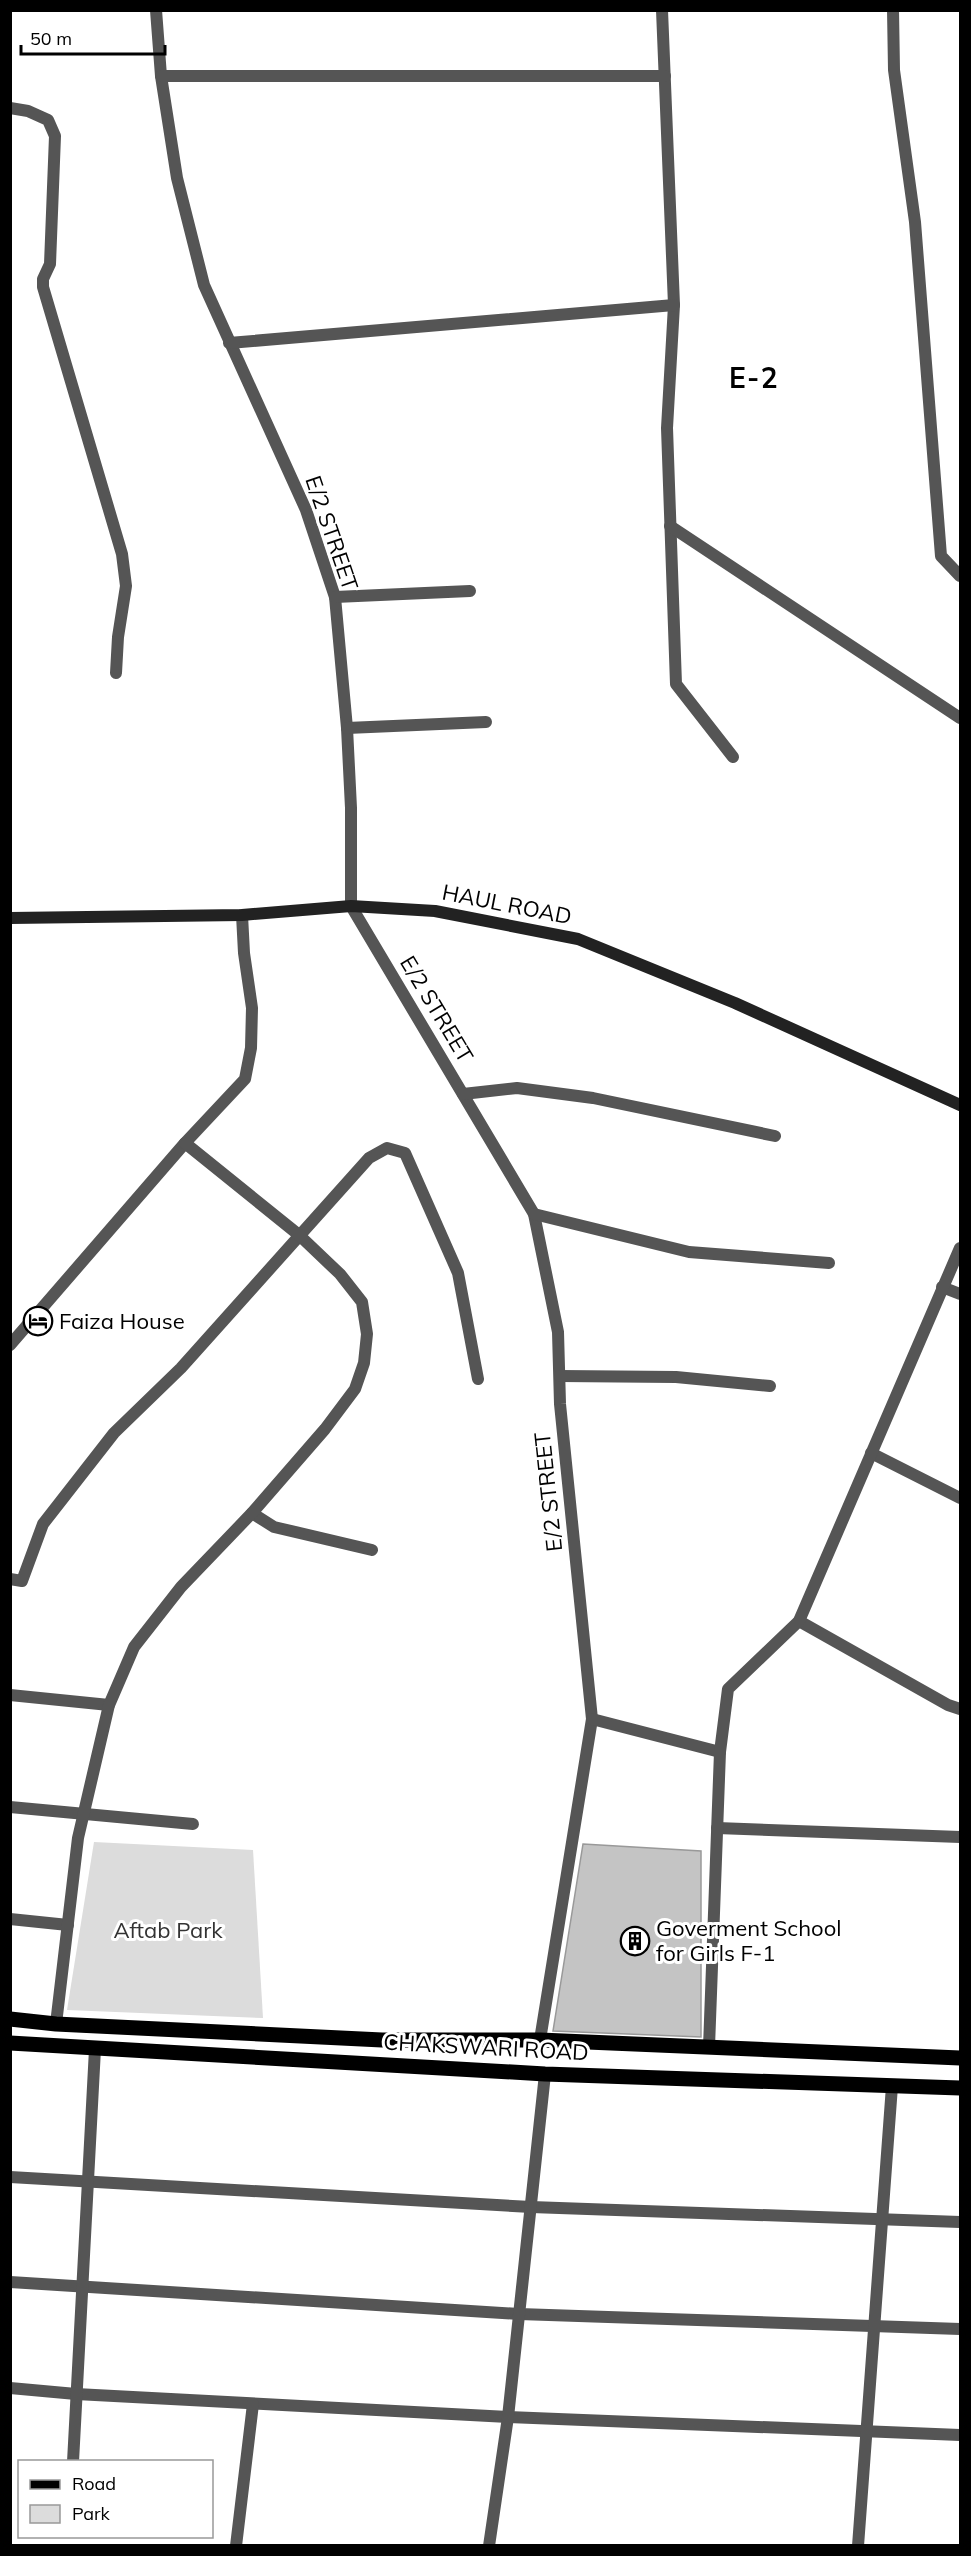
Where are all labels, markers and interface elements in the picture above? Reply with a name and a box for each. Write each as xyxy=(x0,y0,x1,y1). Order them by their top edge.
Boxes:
scale bar xyxy=(21,18,165,56)
text: 50 m xyxy=(30,27,72,50)
district label: E-2 xyxy=(729,360,779,395)
street label: E/2 STREET xyxy=(299,472,365,594)
street label: HAUL ROAD xyxy=(440,878,574,930)
street label: E/2 STREET xyxy=(394,950,480,1068)
hotel icon: Faiza House xyxy=(22,1305,54,1337)
place label: Faiza House xyxy=(59,1307,185,1335)
street label: E/2 STREET xyxy=(528,1431,568,1553)
place label: Goverment School for Girls F-1 xyxy=(656,1914,841,1967)
park label: Aftab Park xyxy=(113,1916,223,1944)
building icon: Goverment School for Girls F-1 xyxy=(619,1925,651,1957)
street label: CHAKSWARI ROAD xyxy=(383,2028,589,2066)
legend xyxy=(18,2460,213,2538)
text: Road xyxy=(72,2472,116,2495)
text: Park xyxy=(72,2502,111,2525)

